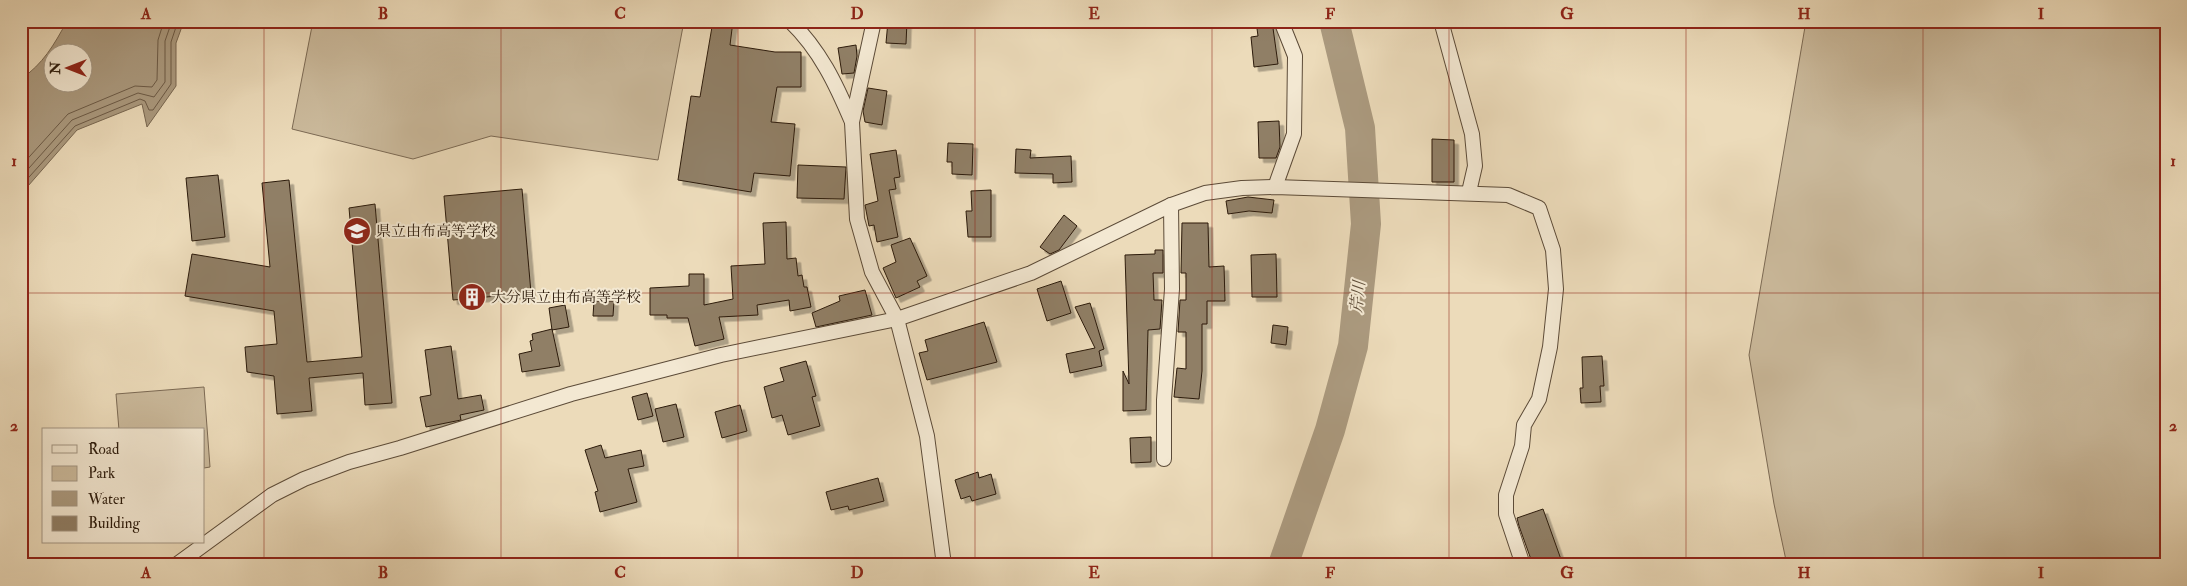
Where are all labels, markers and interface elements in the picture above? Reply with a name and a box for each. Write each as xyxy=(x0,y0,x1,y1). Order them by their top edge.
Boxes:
text: A xyxy=(140,4,152,24)
text: B xyxy=(378,4,388,24)
text: C xyxy=(614,4,626,24)
text: D xyxy=(850,4,864,24)
text: E xyxy=(1088,4,1100,24)
text: F xyxy=(1325,4,1335,24)
text: G xyxy=(1560,4,1574,24)
text: H xyxy=(1797,4,1811,24)
text: I xyxy=(2038,4,2045,24)
north arrow xyxy=(42,42,92,92)
text: N xyxy=(47,61,64,75)
text: 1 xyxy=(11,151,17,171)
text: 1 xyxy=(2170,151,2176,171)
school or university icon: 県立由布高等学校 xyxy=(342,216,372,246)
place label: 県立由布高等学校 xyxy=(376,222,496,241)
water label: 芹川 xyxy=(1346,278,1370,314)
building icon: 大分県立由布高等学校 xyxy=(457,282,487,312)
place label: 大分県立由布高等学校 xyxy=(491,288,641,307)
text: 2 xyxy=(10,416,18,436)
text: 2 xyxy=(2169,416,2177,436)
legend xyxy=(42,428,205,544)
text: Road xyxy=(88,440,120,459)
text: Park xyxy=(88,464,115,483)
text: Water xyxy=(87,490,125,509)
text: Building xyxy=(88,514,140,533)
text: A xyxy=(140,563,152,583)
text: B xyxy=(378,563,388,583)
text: C xyxy=(614,563,626,583)
text: D xyxy=(850,563,864,583)
text: E xyxy=(1088,563,1100,583)
text: F xyxy=(1325,563,1335,583)
text: G xyxy=(1560,563,1574,583)
text: H xyxy=(1797,563,1811,583)
text: I xyxy=(2038,563,2045,583)

